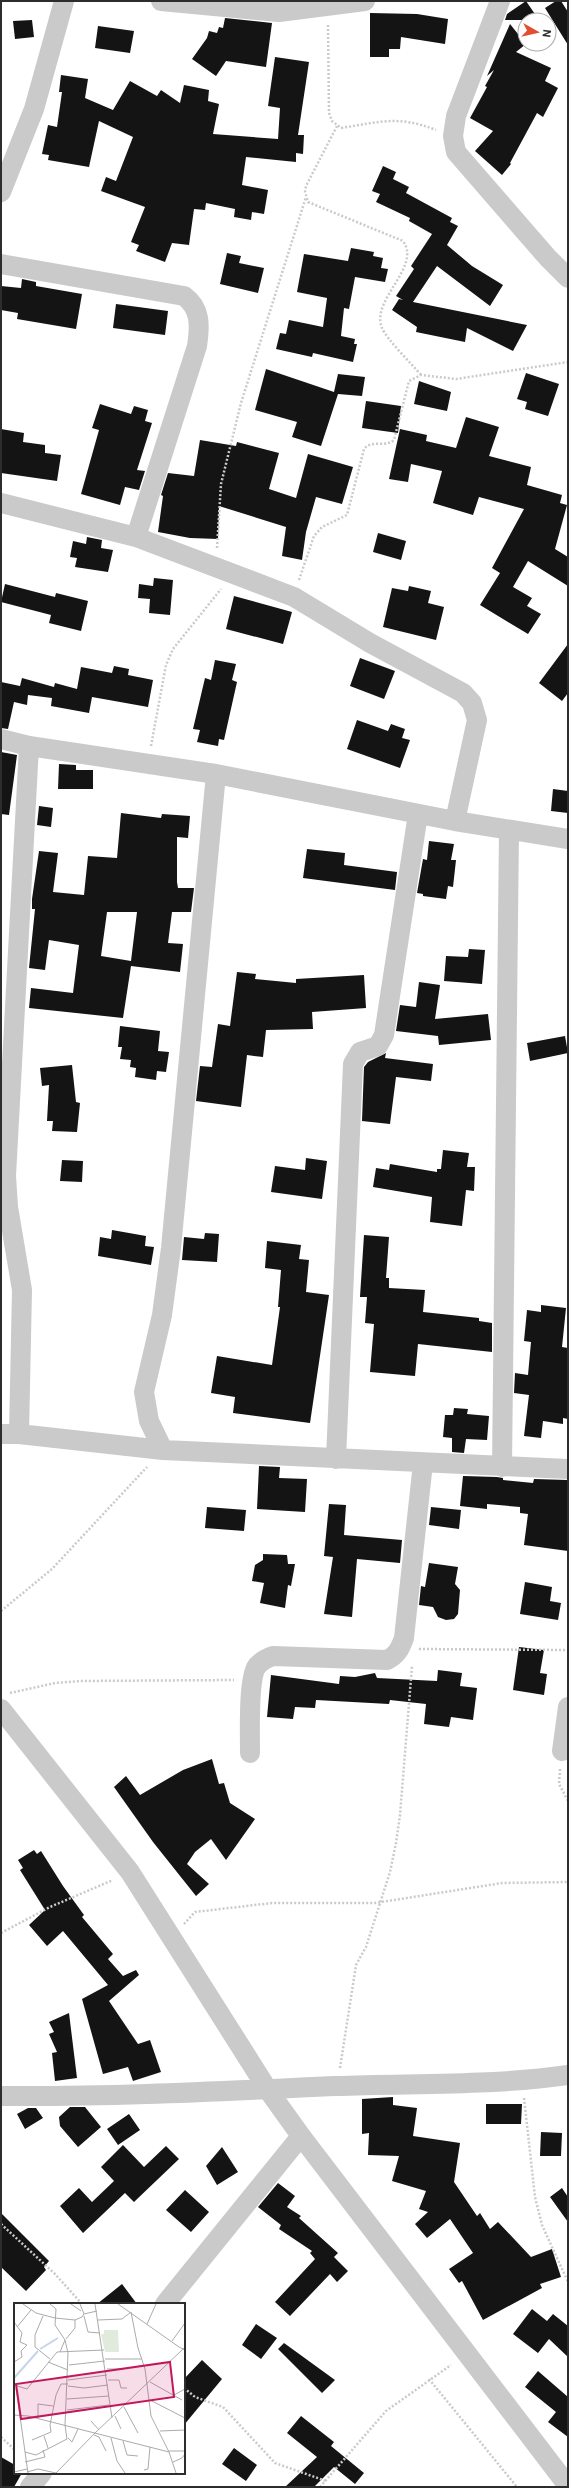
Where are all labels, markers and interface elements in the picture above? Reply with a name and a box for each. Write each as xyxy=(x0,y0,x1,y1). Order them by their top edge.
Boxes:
north arrow xyxy=(517,12,557,52)
text: N xyxy=(539,29,553,38)
inset map xyxy=(14,2303,185,2474)

